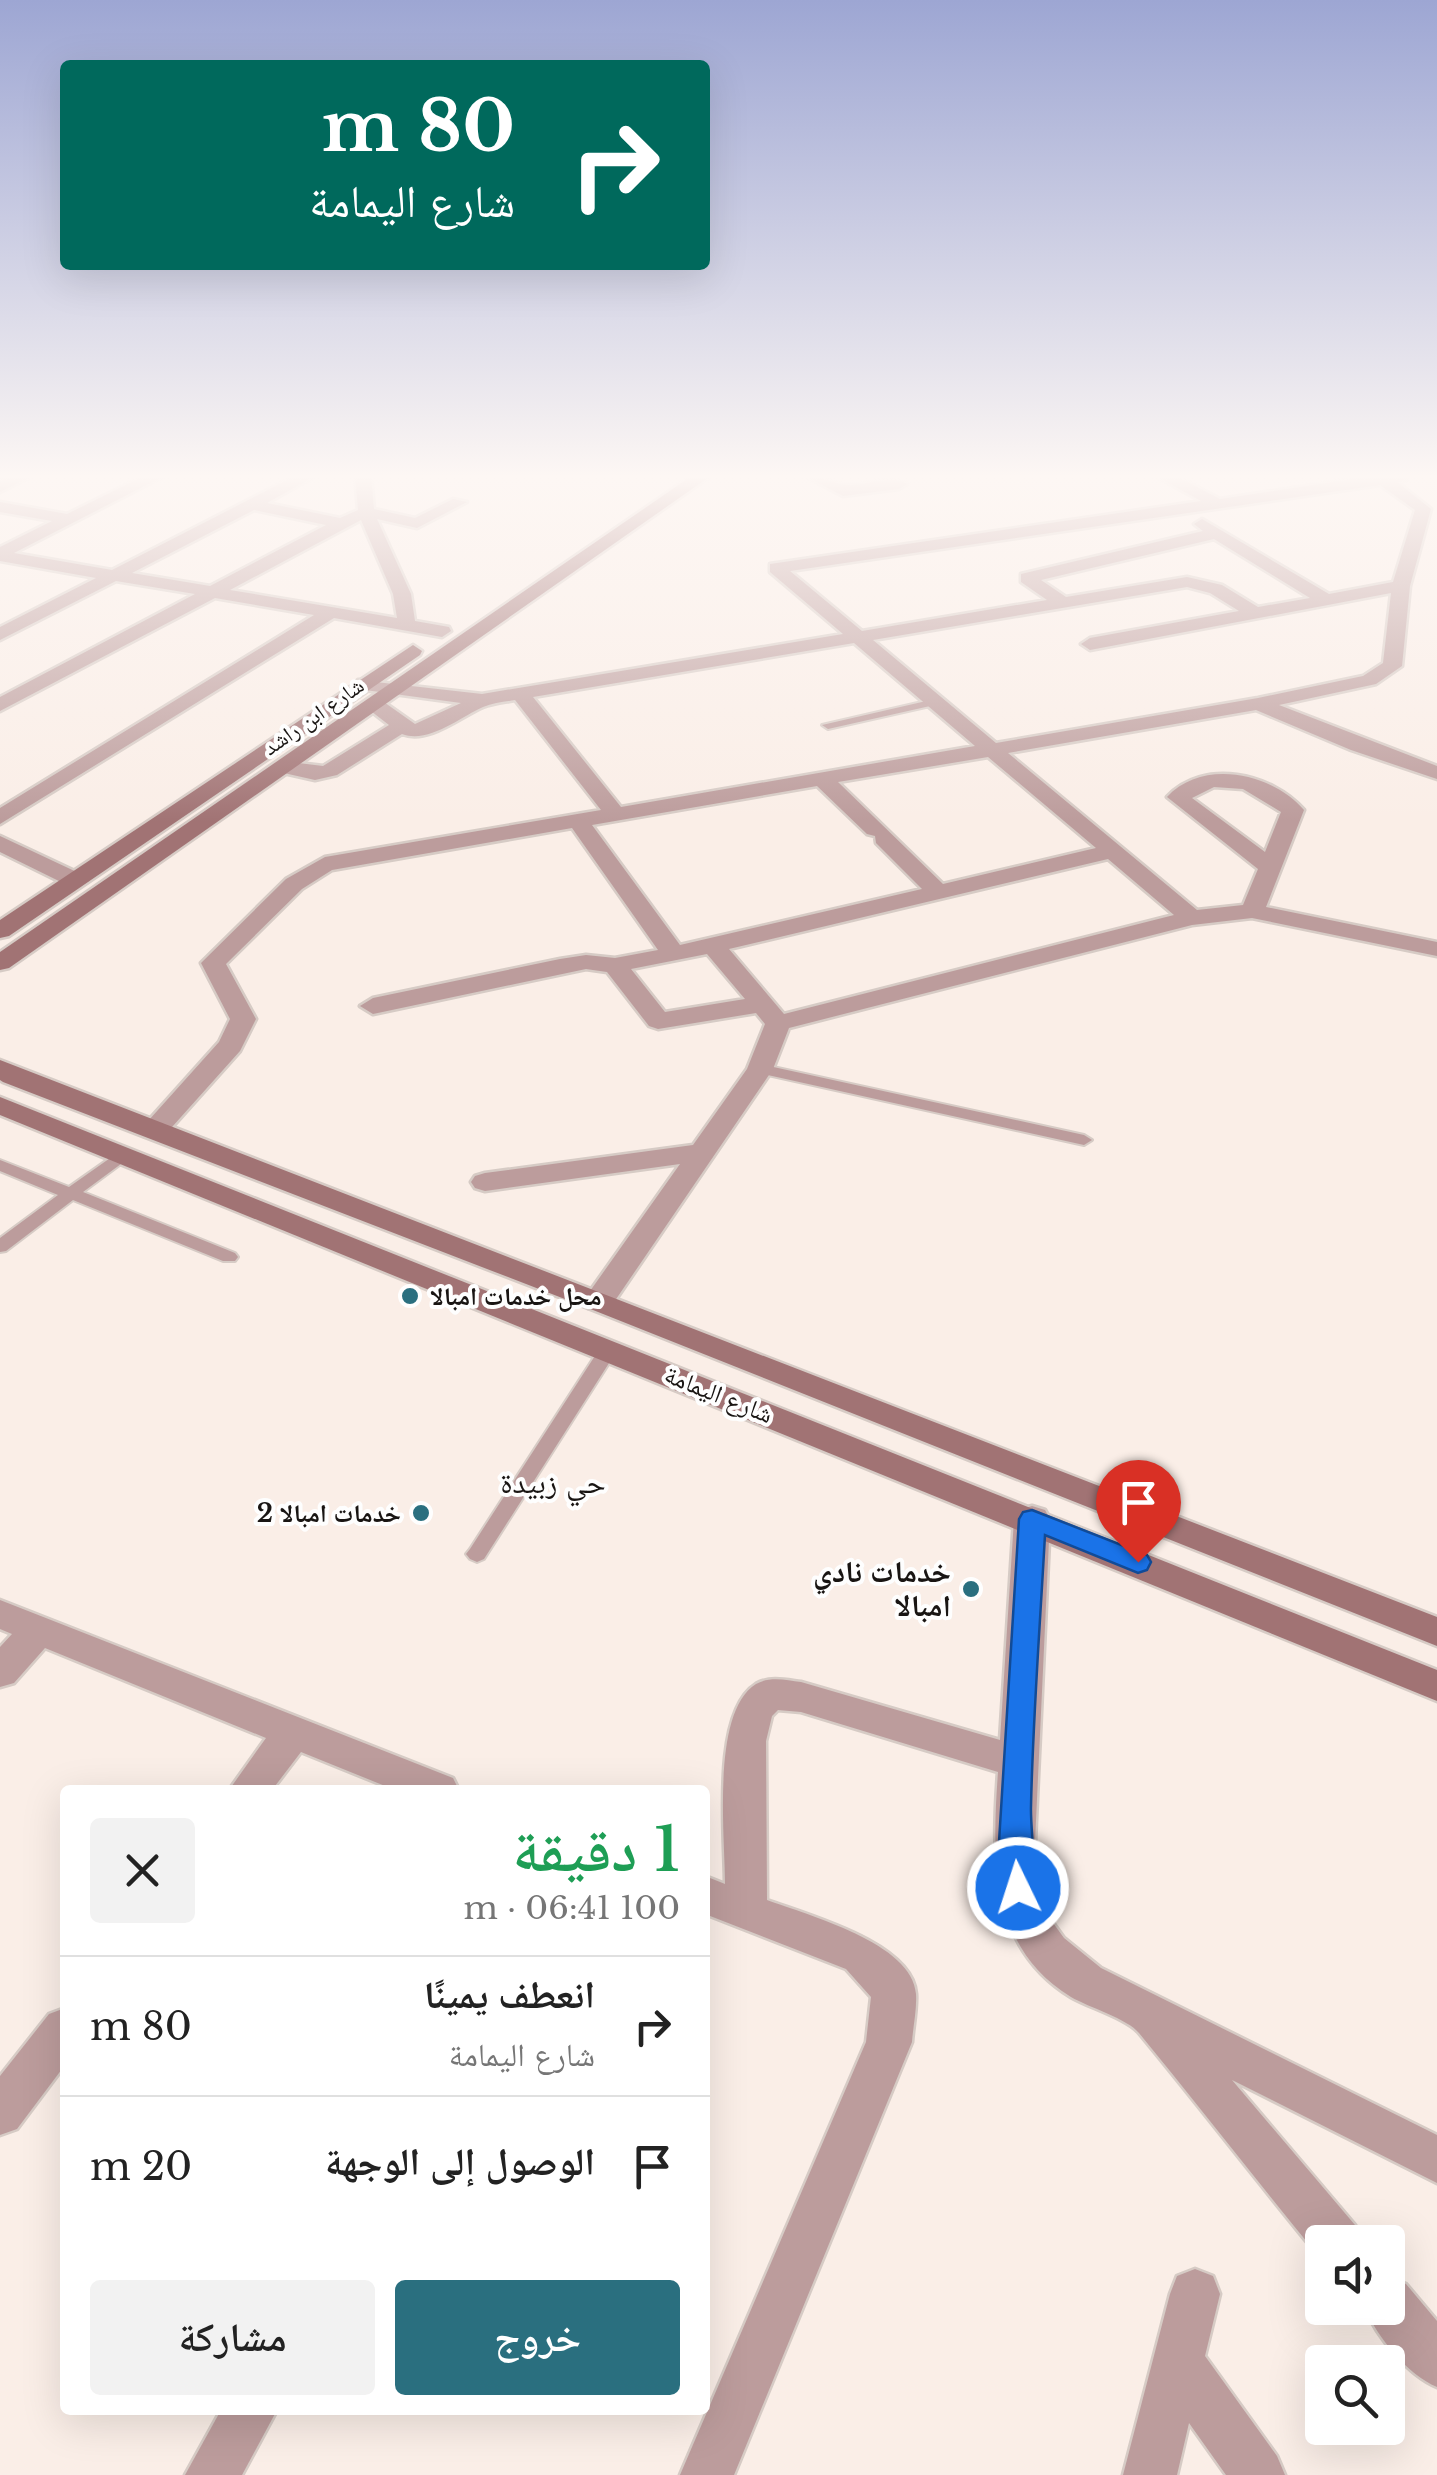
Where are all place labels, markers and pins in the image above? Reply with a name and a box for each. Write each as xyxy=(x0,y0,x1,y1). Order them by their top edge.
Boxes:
place label: محل خدمات امبالا xyxy=(430,1281,602,1312)
marker: محل خدمات امبالا xyxy=(399,1285,421,1307)
pin xyxy=(1096,1460,1181,1563)
place label: خدمات امبالا 2 xyxy=(257,1498,401,1529)
marker: خدمات امبالا 2 xyxy=(410,1502,432,1524)
place label: خدمات نادي امبالا xyxy=(813,1553,951,1624)
marker: خدمات نادي امبالا xyxy=(960,1578,982,1600)

